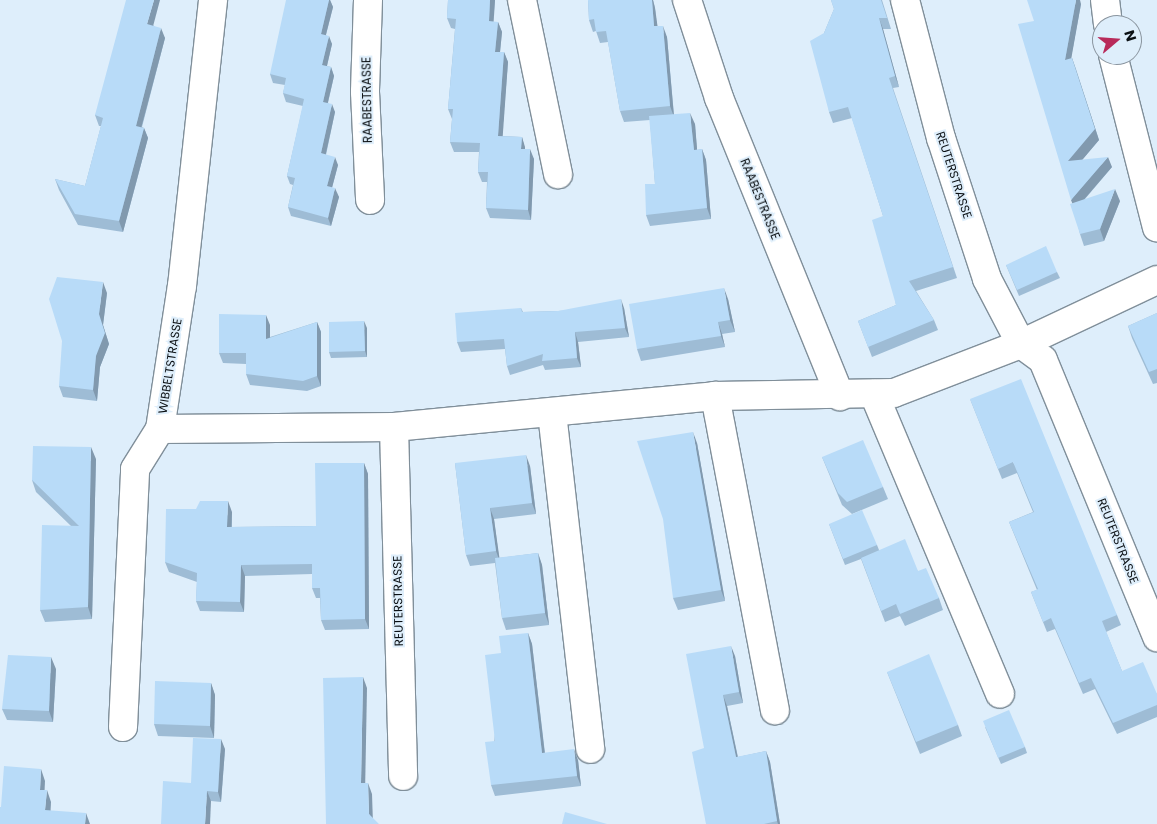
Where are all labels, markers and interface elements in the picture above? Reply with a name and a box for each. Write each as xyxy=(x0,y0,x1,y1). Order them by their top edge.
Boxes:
north arrow xyxy=(1092,15,1142,65)
text: N xyxy=(1119,28,1141,44)
street label: RAABESTRASSE xyxy=(359,57,375,143)
street label: REUTERSTRASSE xyxy=(933,130,975,220)
street label: RAABESTRASSE xyxy=(737,156,783,242)
street label: WIBBELTSTRASSE xyxy=(155,317,185,415)
street label: REUTERSTRASSE xyxy=(1094,496,1142,586)
street label: REUTERSTRASSE xyxy=(390,556,406,646)

